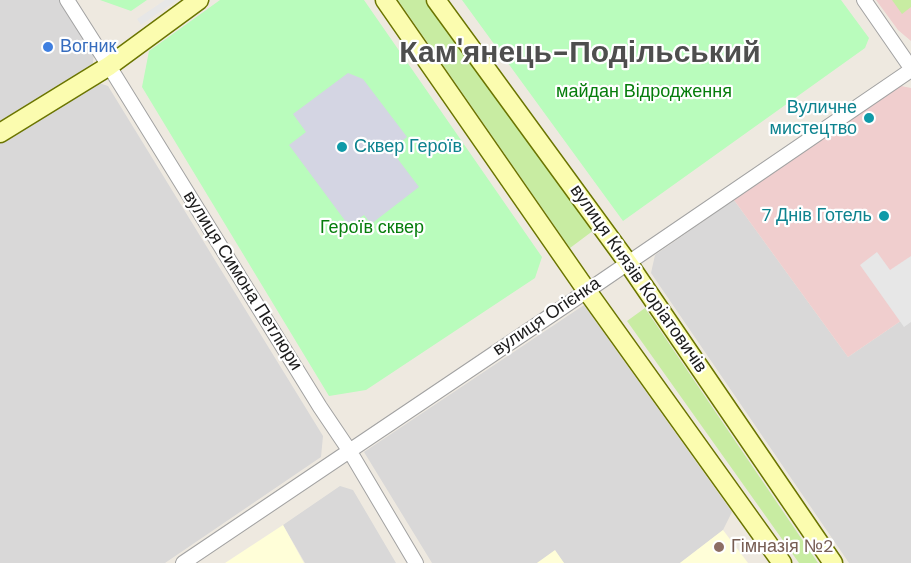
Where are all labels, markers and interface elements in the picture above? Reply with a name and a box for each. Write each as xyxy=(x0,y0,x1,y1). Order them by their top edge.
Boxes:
place label: Вогник xyxy=(60,36,116,58)
district label: Кам'янець-Подільський xyxy=(399,36,761,72)
marker: Вогник xyxy=(41,40,55,54)
park label: майдан Відродження xyxy=(556,81,732,103)
place label: Вуличне мистецтво xyxy=(770,97,857,140)
marker: Вуличне мистецтво xyxy=(862,111,876,125)
place label: Сквер Героїв xyxy=(354,136,462,158)
marker: Сквер Героїв xyxy=(335,140,349,154)
street label: вулиця Князів Коріатовичів xyxy=(565,181,711,377)
street label: вулиця Симона Петлюри xyxy=(178,187,306,375)
place label: 7 Днів Готель xyxy=(762,205,872,227)
marker: 7 Днів Готель xyxy=(877,209,891,223)
park label: Героїв сквер xyxy=(320,217,424,239)
street label: вулиця Огієнка xyxy=(489,273,605,361)
place label: Гімназія №2 xyxy=(731,536,833,558)
marker: Гімназія №2 xyxy=(712,540,726,554)

